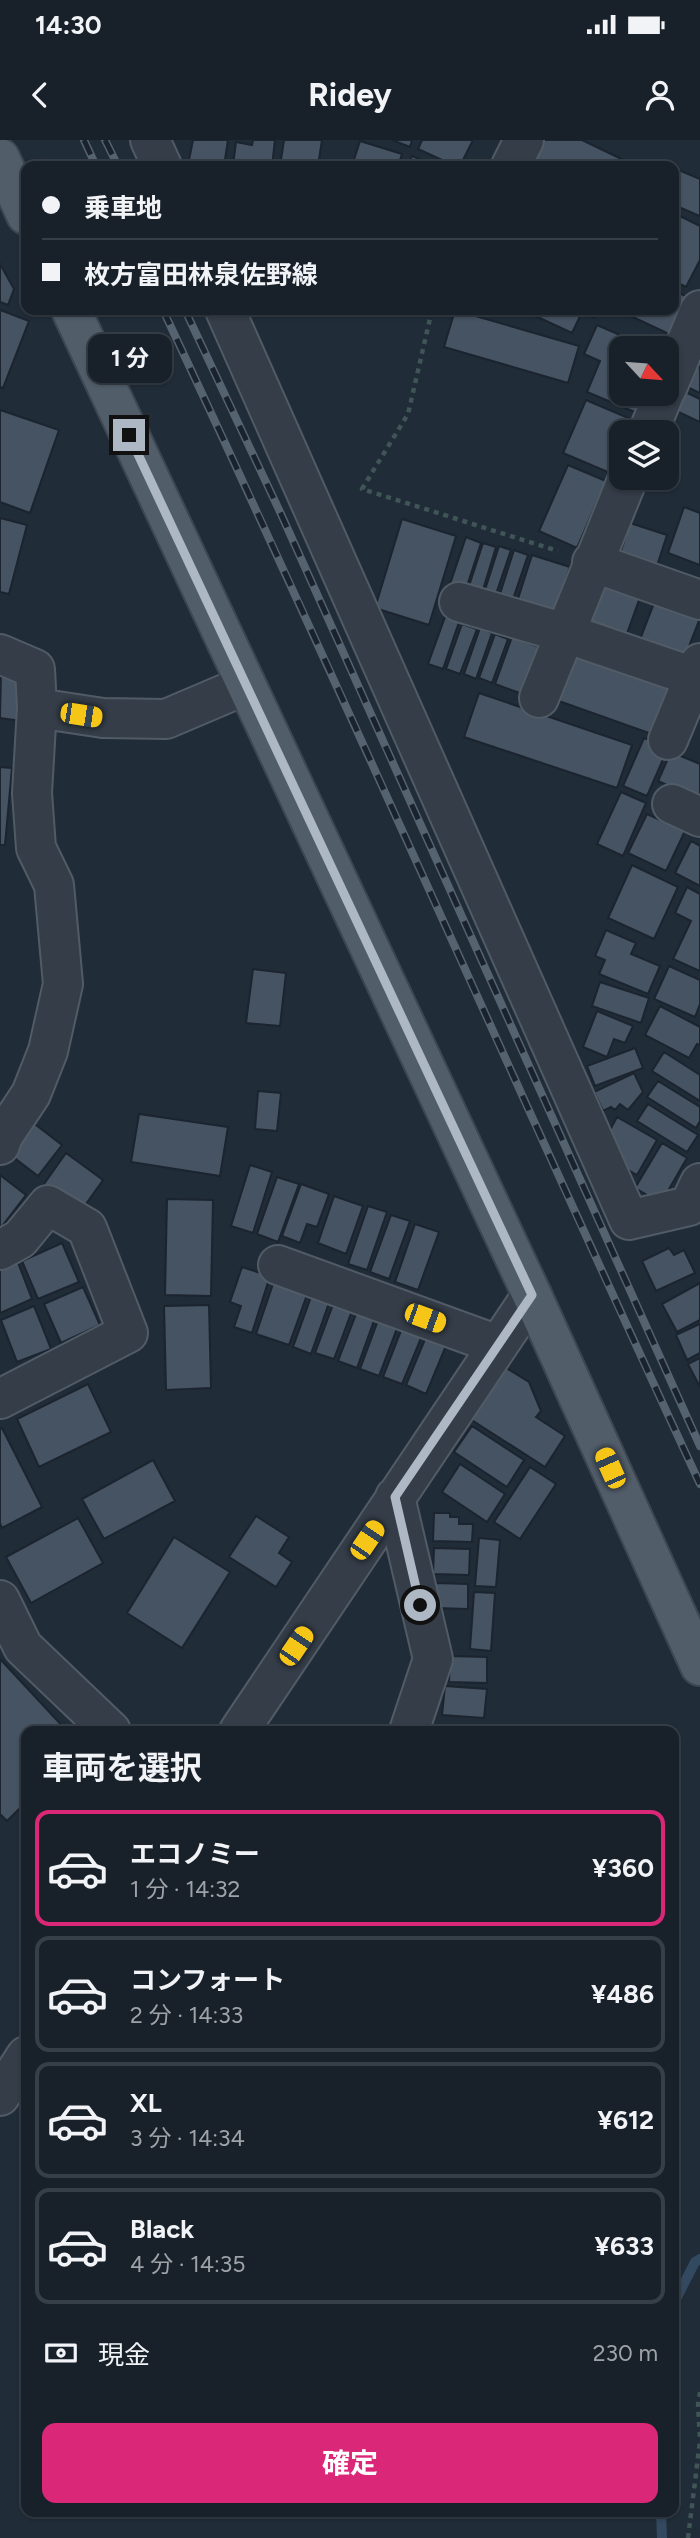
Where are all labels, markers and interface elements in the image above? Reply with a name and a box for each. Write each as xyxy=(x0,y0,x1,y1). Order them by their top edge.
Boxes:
text: 14:30 xyxy=(35,9,102,41)
icon: back xyxy=(21,76,59,114)
text: Ridey xyxy=(308,76,392,114)
icon: person xyxy=(641,76,679,114)
text: 乗車地 xyxy=(84,192,162,224)
text: 枚方富田林泉佐野線 xyxy=(84,259,318,291)
callout: 1 分 xyxy=(87,334,171,383)
north arrow xyxy=(609,336,679,406)
map controls xyxy=(609,336,679,490)
text: 1 分 xyxy=(111,344,149,372)
route end xyxy=(113,419,145,451)
button: layers xyxy=(609,420,679,490)
car xyxy=(59,701,104,729)
car xyxy=(402,1301,449,1335)
car xyxy=(592,1445,629,1491)
car xyxy=(347,1517,388,1563)
route start xyxy=(404,1589,436,1621)
car xyxy=(276,1623,317,1669)
text: 車両を選択 xyxy=(42,1749,202,1787)
icon: car xyxy=(46,1837,109,1900)
text: エコノミー xyxy=(130,1838,260,1870)
text: ¥360 xyxy=(592,1852,654,1884)
text: 1 分 · 14:32 xyxy=(130,1875,240,1903)
icon: car xyxy=(46,1963,109,2026)
text: コンフォート xyxy=(130,1964,285,1996)
text: ¥486 xyxy=(591,1978,654,2010)
text: 2 分 · 14:33 xyxy=(130,2001,243,2029)
text: XL xyxy=(130,2087,162,2119)
icon: car xyxy=(46,2089,109,2152)
text: ¥612 xyxy=(597,2104,654,2136)
text: 3 分 · 14:34 xyxy=(130,2124,245,2152)
text: Black xyxy=(130,2213,194,2245)
icon: car xyxy=(46,2215,109,2278)
text: ¥633 xyxy=(595,2230,654,2262)
text: 4 分 · 14:35 xyxy=(130,2250,246,2278)
icon: cash xyxy=(42,2334,80,2372)
text: 現金 xyxy=(98,2339,150,2371)
text: 230 m xyxy=(593,2339,658,2367)
button: 確定 xyxy=(42,2423,658,2503)

